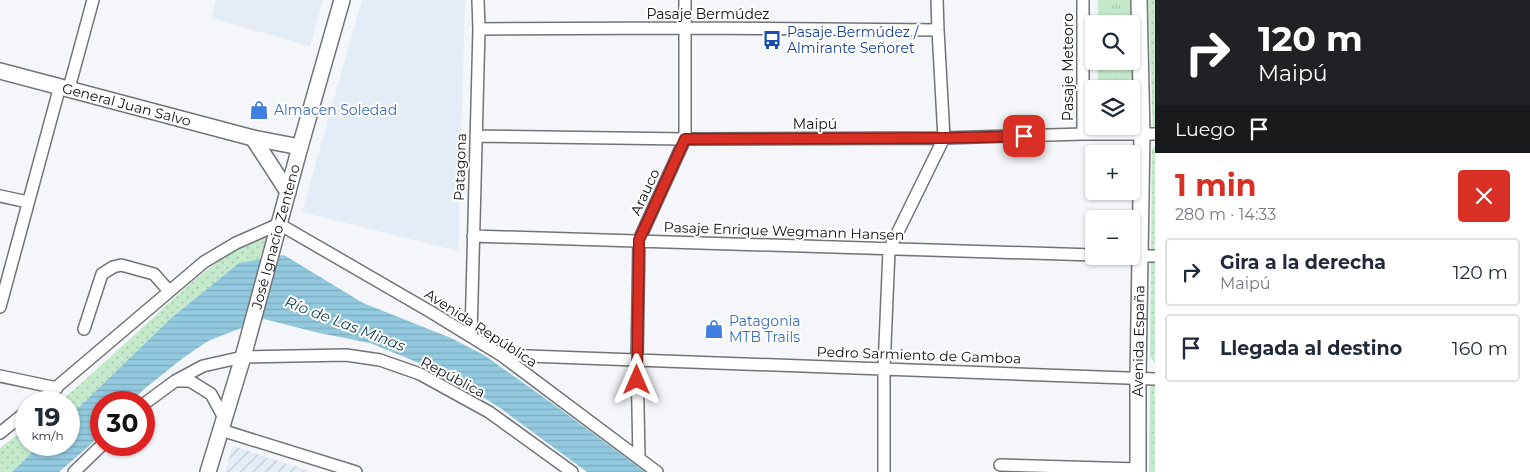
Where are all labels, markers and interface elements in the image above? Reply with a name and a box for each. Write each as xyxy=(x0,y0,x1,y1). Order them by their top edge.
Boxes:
street label: Pasaje Bermúdez xyxy=(647,5,769,23)
street label: Pasaje Meteoro xyxy=(1059,13,1077,121)
map controls xyxy=(1085,15,1140,265)
button: search xyxy=(1085,15,1140,70)
text: 120 m xyxy=(1258,17,1363,60)
icon: right xyxy=(1175,20,1240,85)
place label: Pasaje Bermúdez / Almirante Señoret xyxy=(787,23,920,57)
bus stop icon: Pasaje Bermúdez / Almirante Señoret xyxy=(761,29,783,51)
text: Maipú xyxy=(1258,60,1328,87)
street label: General Juan Salvo xyxy=(60,79,193,130)
button: layers xyxy=(1085,80,1140,135)
shop icon: Almacen Soledad xyxy=(248,99,270,121)
place label: Almacen Soledad xyxy=(274,101,397,119)
street label: Maipú xyxy=(793,115,837,133)
pin xyxy=(1003,115,1045,157)
icon: arrive xyxy=(1245,115,1273,143)
text: Luego xyxy=(1175,118,1235,141)
icon: arrive xyxy=(1010,122,1038,150)
street label: Patagona xyxy=(450,133,470,201)
button: + xyxy=(1085,145,1140,200)
street label: José Ignacio Zenteno xyxy=(247,162,304,312)
street label: Arauco xyxy=(626,166,664,218)
text: 1 min xyxy=(1175,167,1256,204)
button: close xyxy=(1458,170,1510,222)
text: 280 m · 14:33 xyxy=(1175,205,1276,224)
button: − xyxy=(1085,210,1140,265)
street label: Pasaje Enrique Wegmann Hansen xyxy=(663,218,905,244)
text: Gira a la derecha xyxy=(1220,251,1386,274)
icon: right xyxy=(1177,258,1205,286)
text: 120 m xyxy=(1453,261,1508,284)
text: Maipú xyxy=(1220,274,1271,293)
street label: Avenida República xyxy=(421,285,541,371)
street label: Avenida España xyxy=(1129,285,1149,397)
water label: Río de Las Minas xyxy=(282,292,409,355)
place label: Patagonia MTB Trails xyxy=(729,312,801,346)
shop icon: Patagonia MTB Trails xyxy=(703,318,725,340)
icon: arrive xyxy=(1177,334,1205,362)
text: Llegada al destino xyxy=(1220,337,1402,360)
text: 160 m xyxy=(1452,337,1508,360)
street label: Pedro Sarmiento de Gamboa xyxy=(816,342,1022,368)
street label: República xyxy=(418,352,488,402)
position arrow xyxy=(610,353,662,405)
speed limit sign: 30 xyxy=(90,391,155,456)
text: 19 xyxy=(35,402,60,432)
text: km/h xyxy=(31,428,64,443)

